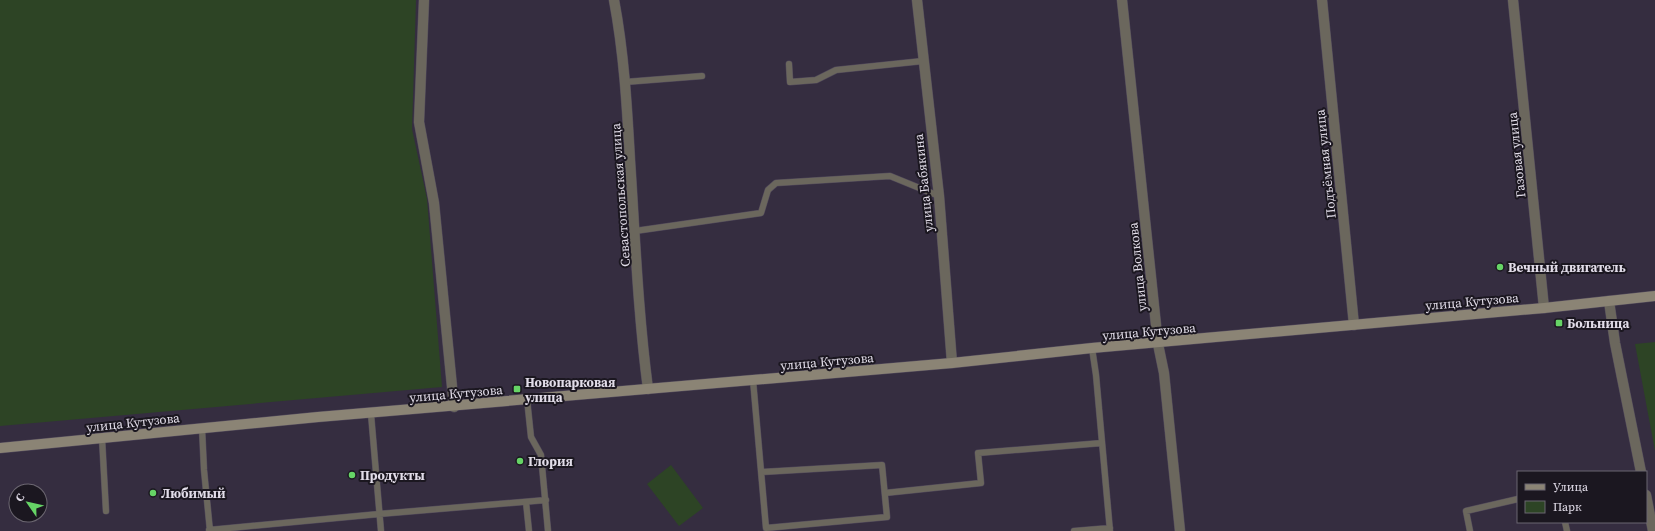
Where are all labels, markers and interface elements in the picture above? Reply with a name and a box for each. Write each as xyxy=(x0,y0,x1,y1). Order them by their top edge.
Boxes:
street label: Подъёмная улица xyxy=(1311,108,1340,219)
street label: Газовая улица xyxy=(1504,111,1529,199)
street label: Севастопольская улица xyxy=(607,122,634,267)
street label: улица Бабякина xyxy=(910,133,937,233)
street label: улица Волкова xyxy=(1124,221,1151,312)
place label: Вечный двигатель xyxy=(1508,259,1626,276)
marker: Вечный двигатель xyxy=(1495,262,1505,272)
street label: улица Кутузова xyxy=(1425,289,1520,314)
place label: Больница xyxy=(1567,315,1629,332)
marker: Больница xyxy=(1554,318,1564,328)
street label: улица Кутузова xyxy=(1102,319,1197,344)
street label: улица Кутузова xyxy=(780,349,875,374)
place label: Новопарковая улица xyxy=(524,374,616,406)
street label: улица Кутузова xyxy=(409,381,504,406)
marker: Новопарковая улица xyxy=(512,384,522,394)
street label: улица Кутузова xyxy=(86,409,181,436)
place label: Глория xyxy=(528,453,573,470)
marker: Глория xyxy=(515,456,525,466)
place label: Продукты xyxy=(360,467,425,484)
marker: Продукты xyxy=(347,470,357,480)
legend xyxy=(1517,471,1647,523)
text: Улица xyxy=(1553,479,1589,495)
north arrow xyxy=(8,483,48,523)
place label: Любимый xyxy=(161,485,226,502)
marker: Любимый xyxy=(148,488,158,498)
text: С xyxy=(12,491,28,505)
text: Парк xyxy=(1553,499,1582,515)

